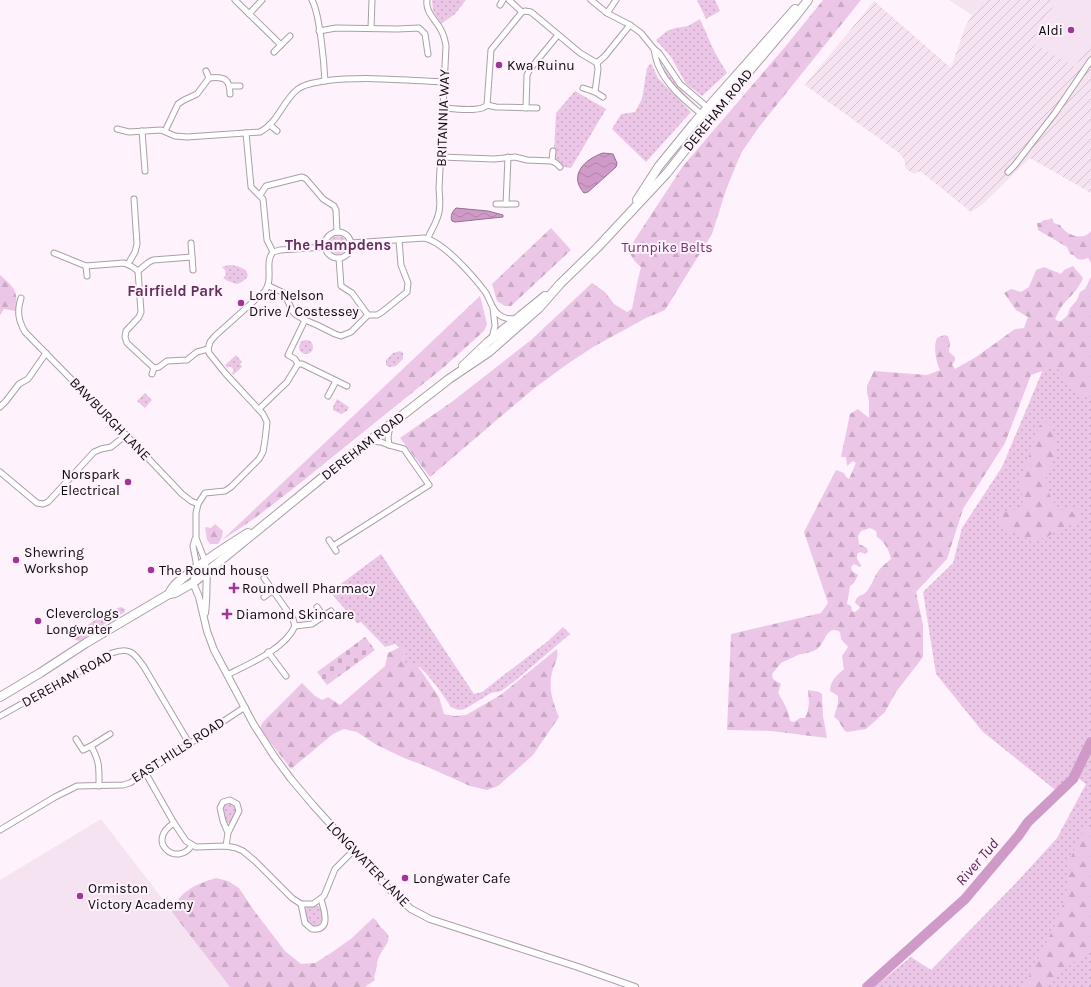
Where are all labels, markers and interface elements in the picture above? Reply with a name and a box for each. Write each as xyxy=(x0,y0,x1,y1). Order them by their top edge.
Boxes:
place label: Aldi xyxy=(1039,22,1063,39)
marker: Aldi xyxy=(1066,25,1076,35)
place label: Kwa Ruinu xyxy=(507,57,575,74)
marker: Kwa Ruinu xyxy=(494,60,504,70)
street label: DEREHAM ROAD xyxy=(680,65,756,155)
street label: BRITANNIA WAY xyxy=(433,69,453,167)
district label: The Hampdens xyxy=(285,236,391,254)
park label: Turnpike Belts xyxy=(621,239,713,256)
district label: Fairfield Park xyxy=(127,282,223,300)
place label: Lord Nelson Drive / Costessey xyxy=(249,287,359,320)
marker: Lord Nelson Drive / Costessey xyxy=(236,298,246,308)
street label: BAWBURGH LANE xyxy=(66,374,154,464)
street label: DEREHAM ROAD xyxy=(318,408,408,484)
place label: Norspark Electrical xyxy=(60,466,120,499)
marker: Norspark Electrical xyxy=(123,477,133,487)
place label: Shewring Workshop xyxy=(24,544,88,577)
marker: Shewring Workshop xyxy=(11,555,21,565)
place label: The Round house xyxy=(159,562,269,579)
marker: The Round house xyxy=(146,565,156,575)
place label: Roundwell Pharmacy xyxy=(242,580,376,597)
marker: Roundwell Pharmacy xyxy=(229,583,239,593)
place label: Cleverclogs Longwater xyxy=(46,605,119,638)
place label: Diamond Skincare xyxy=(236,606,354,623)
marker: Diamond Skincare xyxy=(221,608,233,620)
marker: Cleverclogs Longwater xyxy=(33,616,43,626)
street label: DEREHAM ROAD xyxy=(19,647,115,711)
street label: EAST HILLS ROAD xyxy=(128,714,228,786)
street label: LONGWATER LANE xyxy=(323,818,413,910)
water label: River Tud xyxy=(952,835,1002,889)
place label: Longwater Cafe xyxy=(413,870,511,887)
marker: Longwater Cafe xyxy=(400,873,410,883)
place label: Ormiston Victory Academy xyxy=(88,880,194,913)
marker: Ormiston Victory Academy xyxy=(75,891,85,901)

